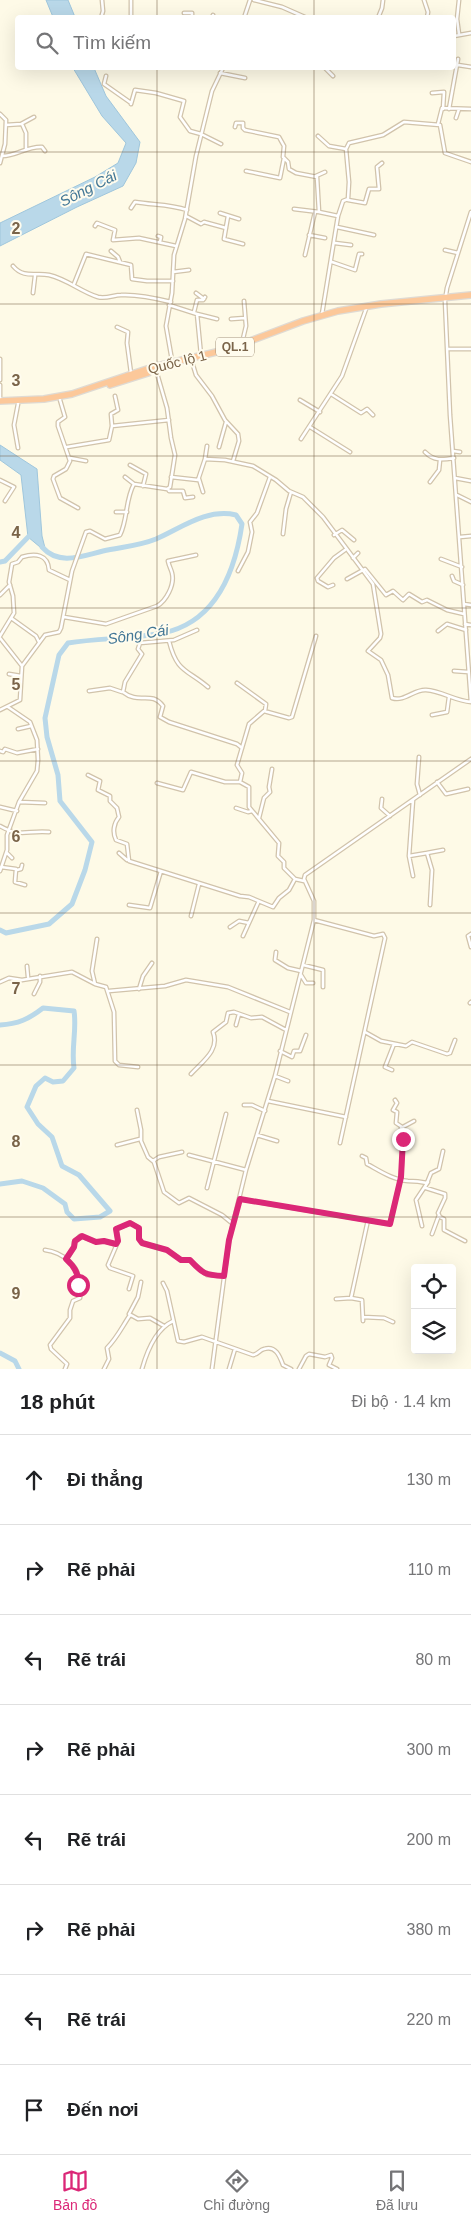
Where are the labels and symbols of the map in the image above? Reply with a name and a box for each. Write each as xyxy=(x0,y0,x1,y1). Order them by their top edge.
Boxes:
water label: Sông Cái xyxy=(57,166,120,210)
text: 2 xyxy=(12,220,21,237)
road number: QL.1 xyxy=(216,338,254,357)
street label: Quốc lộ 1 xyxy=(146,347,208,377)
text: 3 xyxy=(12,372,21,389)
text: 4 xyxy=(12,524,21,541)
water label: Sông Cái xyxy=(106,621,170,647)
text: 5 xyxy=(12,676,21,693)
text: 6 xyxy=(12,828,21,845)
text: 7 xyxy=(12,980,21,997)
route end xyxy=(392,1128,415,1151)
text: 8 xyxy=(12,1133,21,1150)
route start xyxy=(67,1274,90,1297)
text: 9 xyxy=(12,1285,21,1302)

